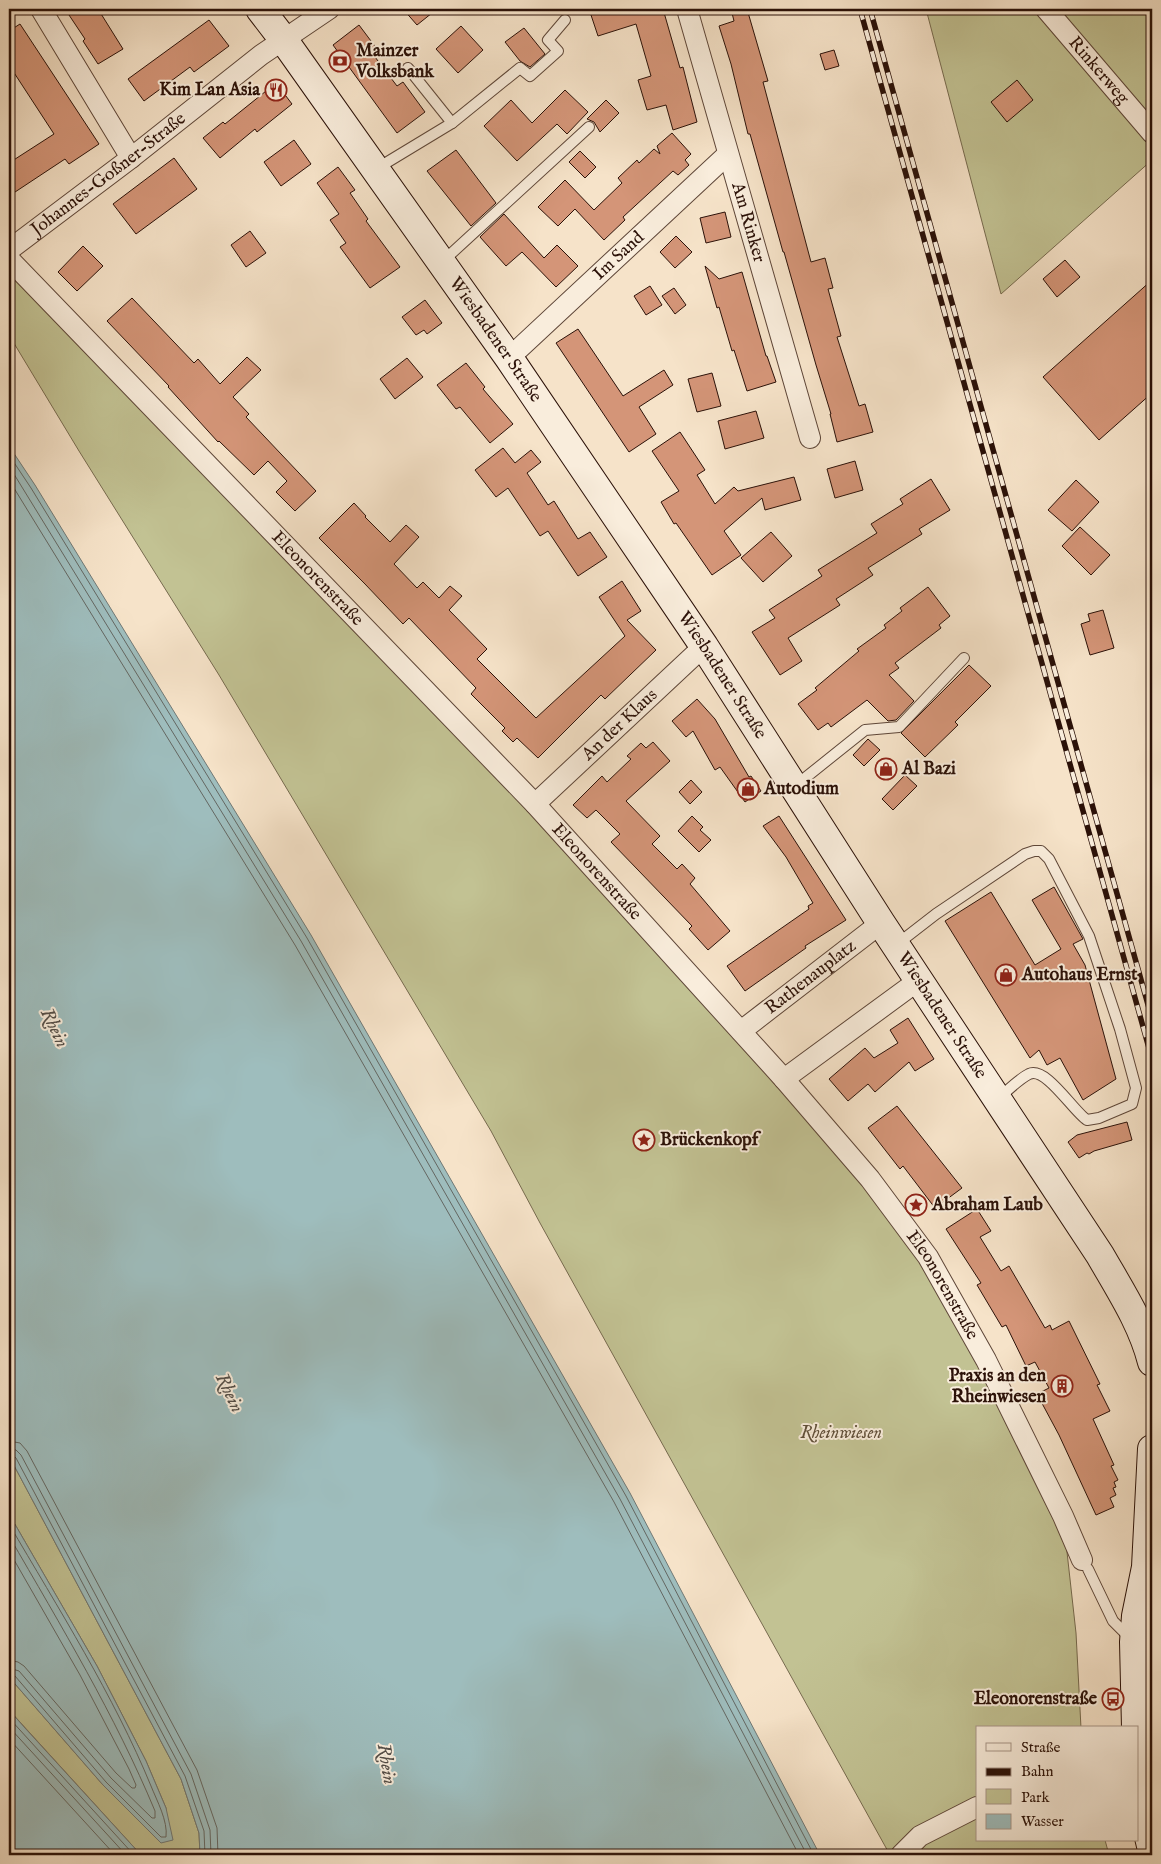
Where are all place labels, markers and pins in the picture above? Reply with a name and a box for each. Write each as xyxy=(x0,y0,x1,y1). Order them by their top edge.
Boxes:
place label: Mainzer Volksbank xyxy=(355,40,435,84)
bank icon: Mainzer Volksbank xyxy=(328,49,352,73)
restaurant icon: Kim Lan Asia xyxy=(264,78,288,102)
place label: Kim Lan Asia xyxy=(159,79,261,102)
shop icon: Al Bazi xyxy=(874,757,898,781)
place label: Al Bazi xyxy=(901,758,956,781)
shop icon: Autodium xyxy=(736,777,760,801)
place label: Autodium xyxy=(763,778,839,801)
shop icon: Autohaus Ernst xyxy=(994,963,1018,987)
place label: Autohaus Ernst xyxy=(1021,964,1138,987)
place icon: Brückenkopf xyxy=(632,1128,656,1152)
place label: Brückenkopf xyxy=(660,1129,762,1152)
place icon: Abraham Laub xyxy=(904,1193,928,1217)
place label: Abraham Laub xyxy=(931,1194,1043,1217)
place label: Praxis an den Rheinwiesen xyxy=(949,1365,1046,1409)
building icon: Praxis an den Rheinwiesen xyxy=(1050,1374,1074,1398)
bus stop icon: Eleonorenstraße xyxy=(1101,1687,1125,1711)
place label: Eleonorenstraße xyxy=(974,1688,1098,1711)

